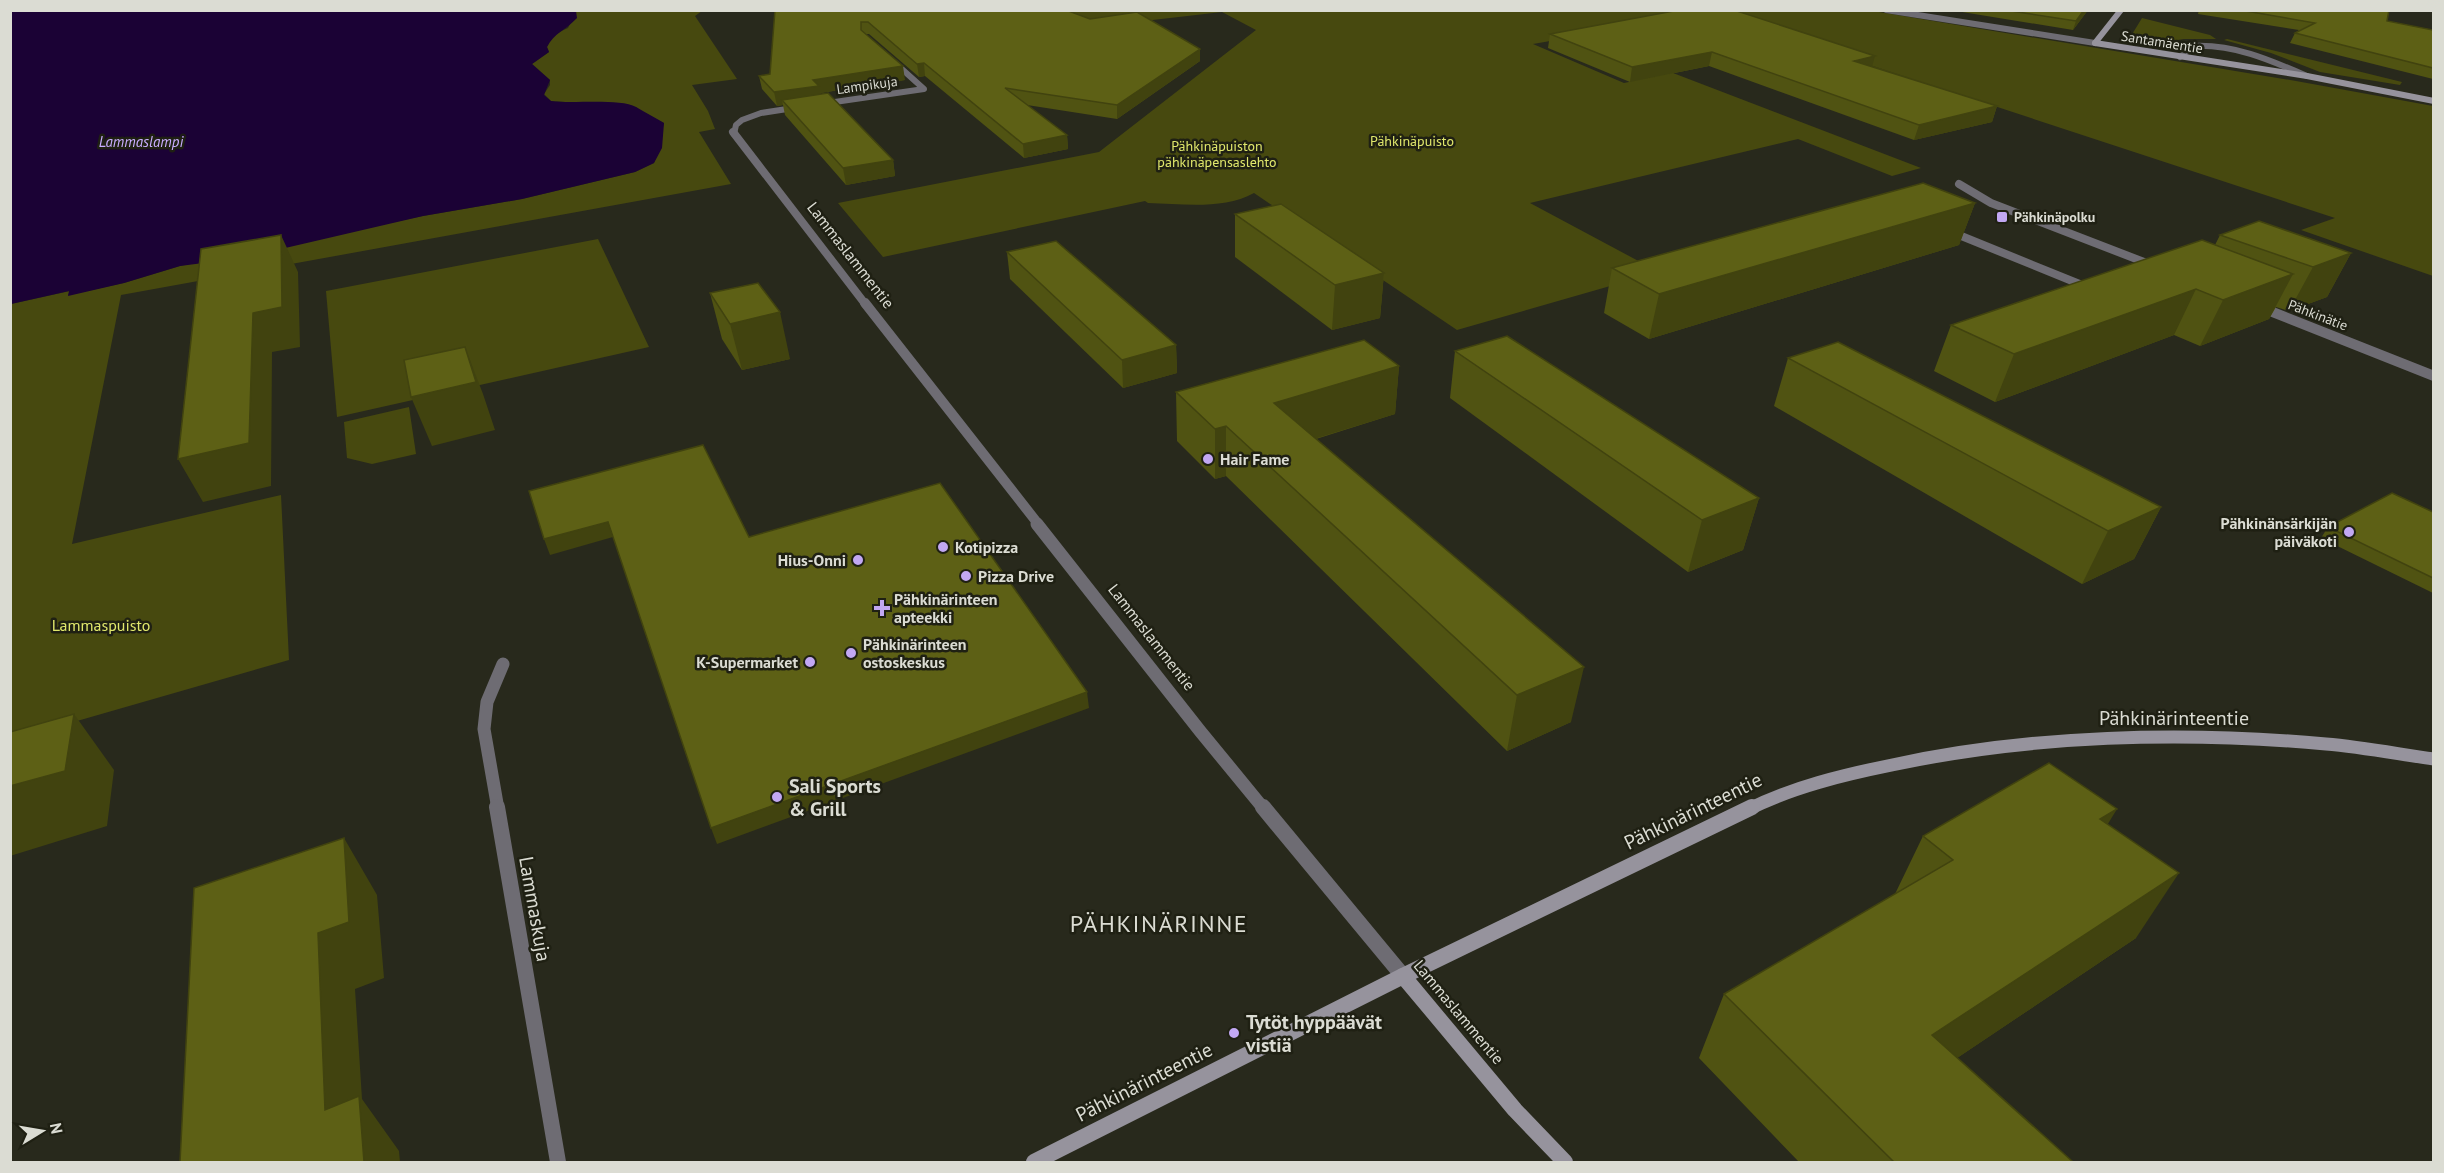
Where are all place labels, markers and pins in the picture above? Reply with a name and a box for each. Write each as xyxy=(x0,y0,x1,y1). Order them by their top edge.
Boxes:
place label: Pähkinäpolku xyxy=(2014,208,2095,226)
marker: Pähkinäpolku xyxy=(1995,210,2009,224)
place label: Hair Fame xyxy=(1220,449,1289,469)
marker: Hair Fame xyxy=(1201,452,1215,466)
place label: Pähkinänsärkijän päiväkoti xyxy=(2220,513,2337,551)
marker: Pähkinänsärkijän päiväkoti xyxy=(2342,525,2356,539)
place label: Kotipizza xyxy=(955,537,1018,557)
marker: Kotipizza xyxy=(936,540,950,554)
place label: Hius-Onni xyxy=(778,550,846,570)
marker: Hius-Onni xyxy=(851,553,865,567)
place label: Pizza Drive xyxy=(978,566,1054,586)
marker: Pizza Drive xyxy=(959,569,973,583)
place label: Pähkinärinteen apteekki xyxy=(894,589,998,627)
marker: Pähkinärinteen apteekki xyxy=(875,601,889,615)
place label: Pähkinärinteen ostoskeskus xyxy=(863,634,967,672)
marker: Pähkinärinteen ostoskeskus xyxy=(844,646,858,660)
place label: K-Supermarket xyxy=(696,652,798,672)
marker: K-Supermarket xyxy=(803,655,817,669)
place label: Sali Sports & Grill xyxy=(789,773,881,822)
marker: Sali Sports & Grill xyxy=(770,790,784,804)
place label: Tytöt hyppäävät vistiä xyxy=(1245,1009,1382,1058)
marker: Tytöt hyppäävät vistiä xyxy=(1227,1026,1241,1040)

